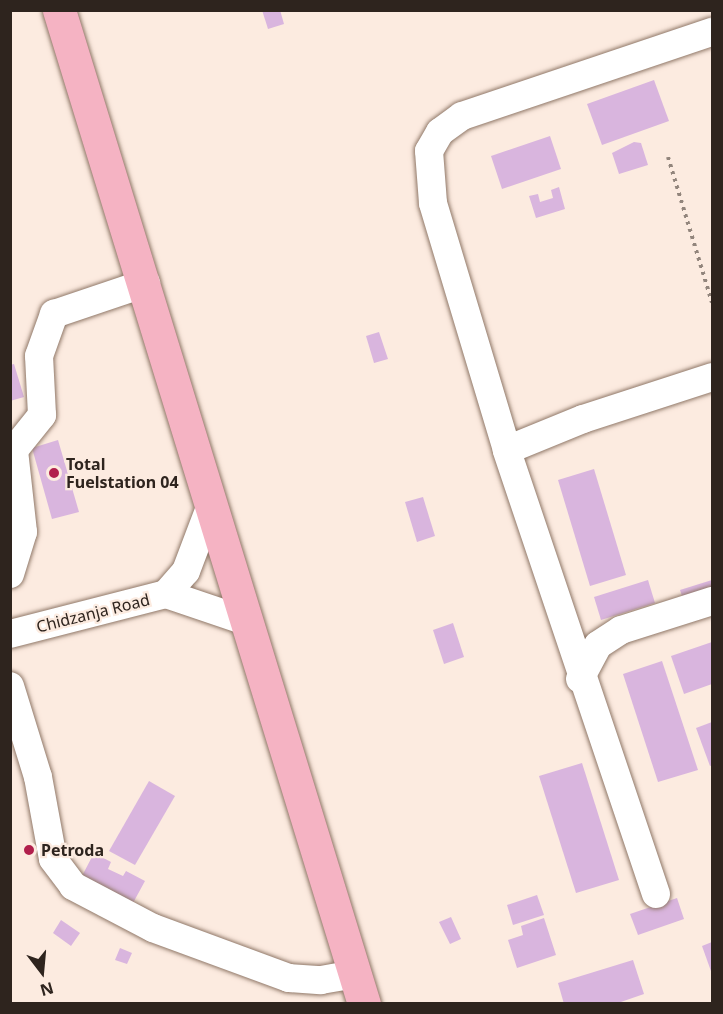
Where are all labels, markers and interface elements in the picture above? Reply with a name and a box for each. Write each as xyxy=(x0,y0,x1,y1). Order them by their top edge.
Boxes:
place label: Total Fuelstation 04 xyxy=(66,454,179,492)
marker: Total Fuelstation 04 xyxy=(47,466,61,480)
street label: Chidzanja Road xyxy=(34,590,152,636)
place label: Petroda xyxy=(41,840,104,860)
marker: Petroda xyxy=(22,843,36,857)
north arrow xyxy=(12,942,72,1002)
text: N xyxy=(38,977,56,1002)

